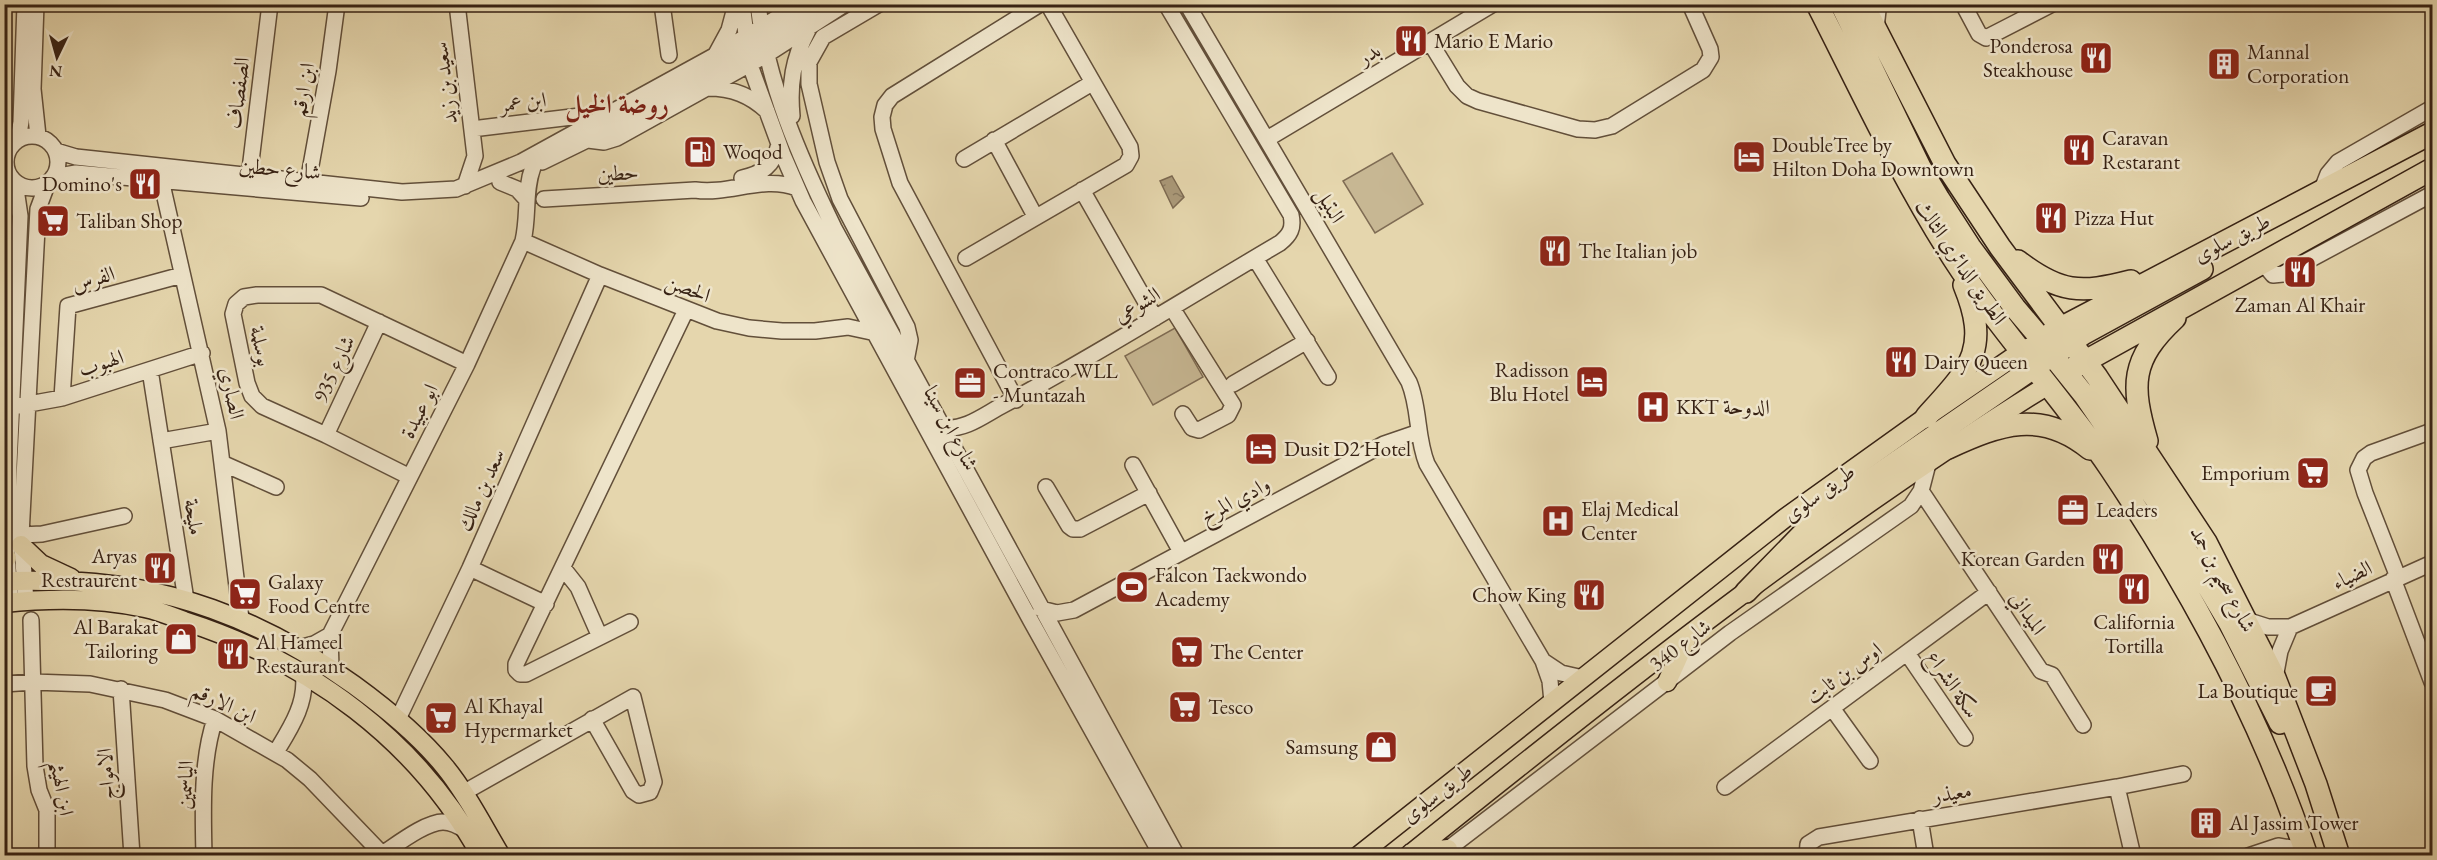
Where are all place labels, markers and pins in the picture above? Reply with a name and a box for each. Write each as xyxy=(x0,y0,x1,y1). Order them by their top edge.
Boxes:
restaurant icon: Mario E Mario xyxy=(1393,23,1429,59)
place label: Mario E Mario xyxy=(1434,27,1553,54)
place label: Ponderosa Steakhouse xyxy=(1983,32,2074,83)
place label: Mannal Corporation xyxy=(2247,38,2349,89)
restaurant icon: Ponderosa Steakhouse xyxy=(2078,40,2114,76)
building icon: Mannal Corporation xyxy=(2206,46,2242,82)
place label: Caravan Restarant xyxy=(2102,124,2180,175)
place label: DoubleTree by Hilton Doha Downtown xyxy=(1772,131,1974,182)
restaurant icon: Caravan Restarant xyxy=(2061,132,2097,168)
fuel station icon: Woqod xyxy=(682,134,718,170)
place label: Woqod xyxy=(723,138,783,165)
hotel icon: DoubleTree by Hilton Doha Downtown xyxy=(1731,139,1767,175)
restaurant icon: Domino's xyxy=(127,166,163,202)
place label: Domino's xyxy=(42,170,122,197)
restaurant icon: Pizza Hut xyxy=(2033,200,2069,236)
supermarket icon: Taliban Shop xyxy=(35,203,71,239)
place label: Pizza Hut xyxy=(2074,204,2154,231)
place label: Taliban Shop xyxy=(76,207,182,234)
restaurant icon: The Italian job xyxy=(1537,233,1573,269)
place label: The Italian job xyxy=(1578,237,1697,264)
restaurant icon: Zaman Al Khair xyxy=(2282,254,2318,290)
place label: Zaman Al Khair xyxy=(2235,291,2365,318)
restaurant icon: Dairy Queen xyxy=(1883,344,1919,380)
place label: Dairy Queen xyxy=(1924,348,2028,376)
place label: Radisson Blu Hotel xyxy=(1489,356,1569,407)
place label: Contraco WLL - Muntazah xyxy=(993,357,1119,408)
hotel icon: Radisson Blu Hotel xyxy=(1574,364,1610,400)
office icon: Contraco WLL - Muntazah xyxy=(952,365,988,401)
hospital icon: KKT الدوحة xyxy=(1635,389,1671,425)
place label: KKT الدوحة xyxy=(1676,393,1770,420)
hotel icon: Dusit D2 Hotel xyxy=(1243,431,1279,467)
place label: Dusit D2 Hotel xyxy=(1284,435,1411,462)
supermarket icon: Emporium xyxy=(2295,455,2331,491)
place label: Emporium xyxy=(2201,459,2290,486)
office icon: Leaders xyxy=(2055,492,2091,528)
place label: Elaj Medical Center xyxy=(1581,495,1679,546)
place label: Leaders xyxy=(2096,496,2158,523)
hospital icon: Elaj Medical Center xyxy=(1540,503,1576,539)
restaurant icon: Korean Garden xyxy=(2090,541,2126,577)
place label: Aryas Restraurent xyxy=(41,542,137,593)
place label: Korean Garden xyxy=(1961,545,2085,572)
restaurant icon: Aryas Restraurent xyxy=(142,550,178,586)
place label: Falcon Taekwondo Academy xyxy=(1154,561,1307,612)
place label: Galaxy Food Centre xyxy=(268,568,370,619)
sports icon: Falcon Taekwondo Academy xyxy=(1114,569,1150,605)
restaurant icon: California Tortilla xyxy=(2116,571,2152,607)
supermarket icon: Galaxy Food Centre xyxy=(227,576,263,612)
restaurant icon: Chow King xyxy=(1571,577,1607,613)
place label: Chow King xyxy=(1472,581,1567,608)
place label: California Tortilla xyxy=(2093,608,2175,659)
place label: Al Barakat Tailoring xyxy=(72,613,159,664)
shop icon: Al Barakat Tailoring xyxy=(163,621,199,657)
place label: Al Hameel Restaurant xyxy=(255,628,345,679)
supermarket icon: The Center xyxy=(1169,634,1205,670)
restaurant icon: Al Hameel Restaurant xyxy=(215,636,251,672)
place label: The Center xyxy=(1210,638,1303,665)
cafe icon: La Boutique xyxy=(2303,673,2339,709)
place label: La Boutique xyxy=(2197,677,2298,704)
supermarket icon: Tesco xyxy=(1167,689,1203,725)
place label: Al Khayal Hypermarket xyxy=(463,692,573,743)
place label: Tesco xyxy=(1208,693,1253,720)
supermarket icon: Al Khayal Hypermarket xyxy=(423,700,459,736)
shop icon: Samsung xyxy=(1363,729,1399,765)
place label: Samsung xyxy=(1285,733,1359,760)
building icon: Al Jassim Tower xyxy=(2188,805,2224,841)
place label: Al Jassim Tower xyxy=(2228,809,2359,836)

